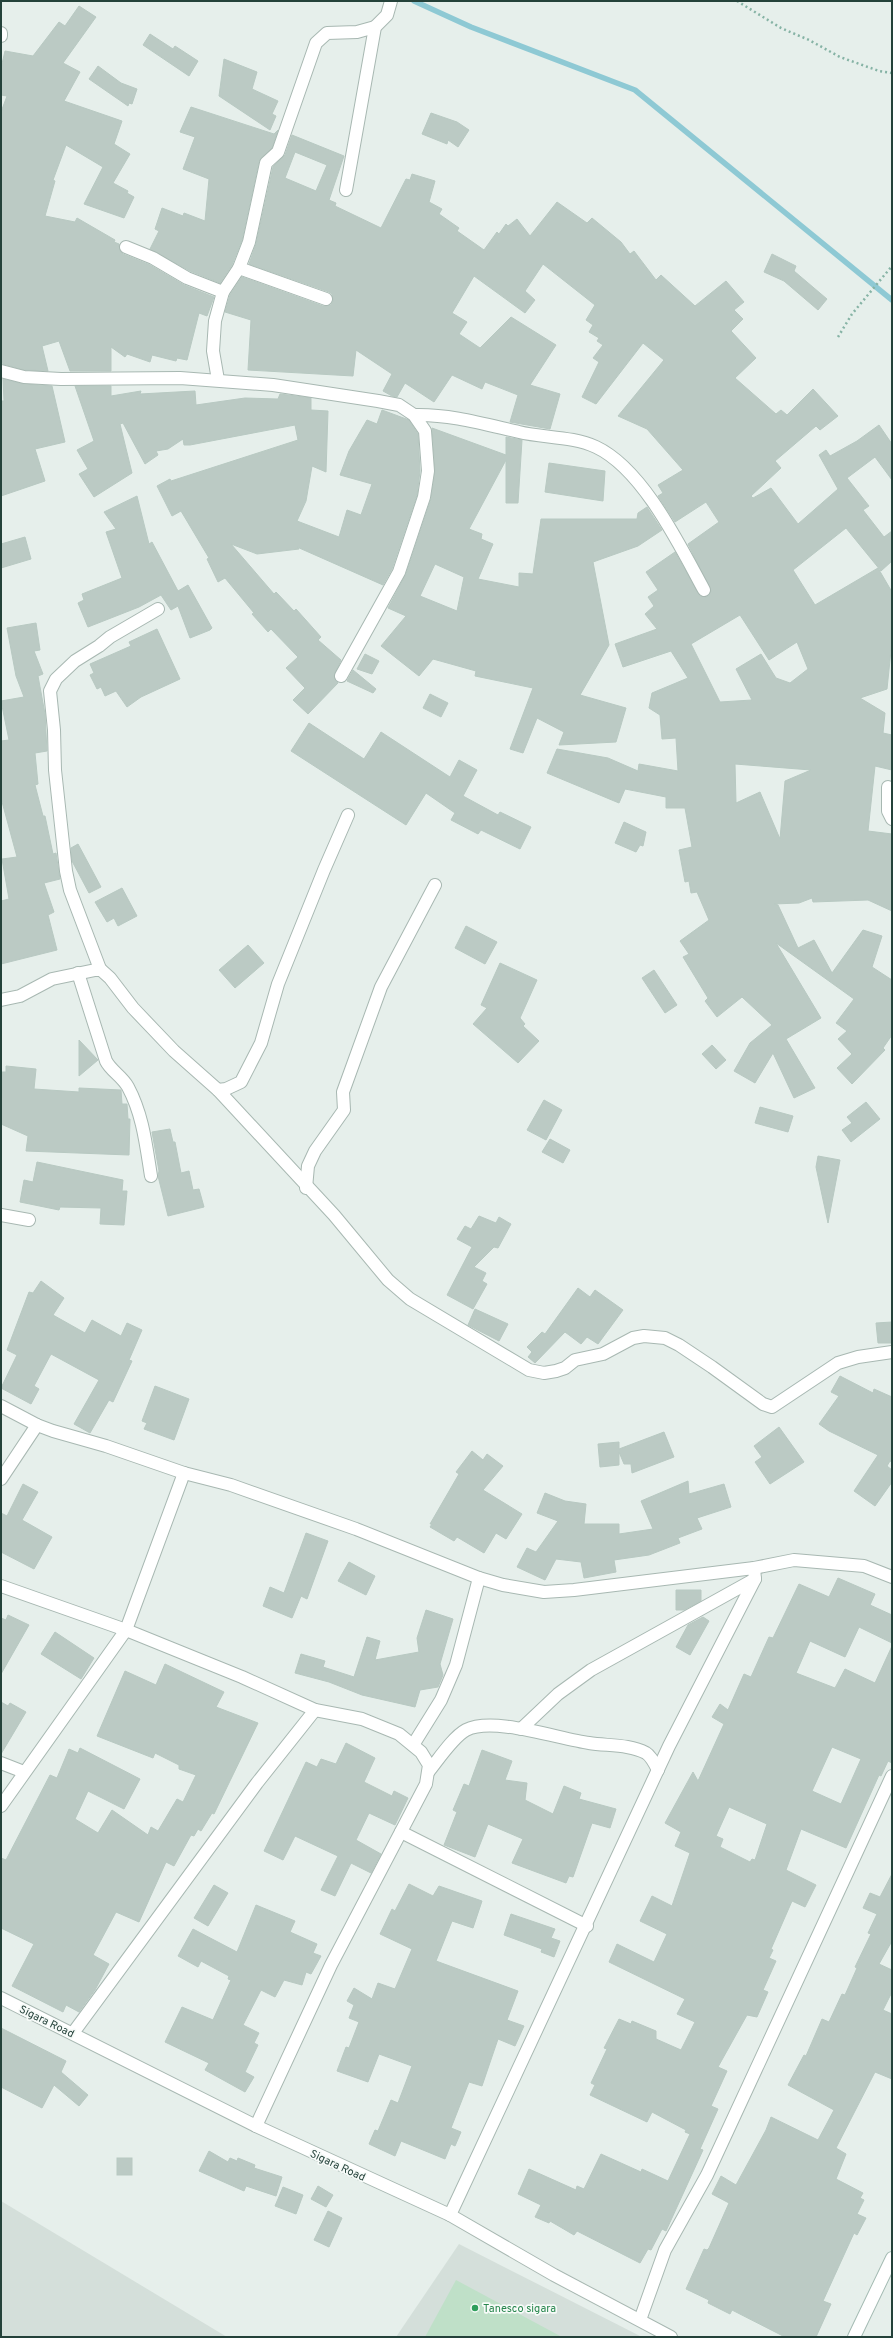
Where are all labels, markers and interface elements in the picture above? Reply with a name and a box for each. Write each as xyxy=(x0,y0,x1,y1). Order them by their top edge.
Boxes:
street label: Sigara Road xyxy=(17,2003,76,2041)
street label: Sigara Road xyxy=(308,2147,367,2185)
place label: Tanesco sigara xyxy=(483,2302,556,2316)
marker: Tanesco sigara xyxy=(470,2303,480,2313)

